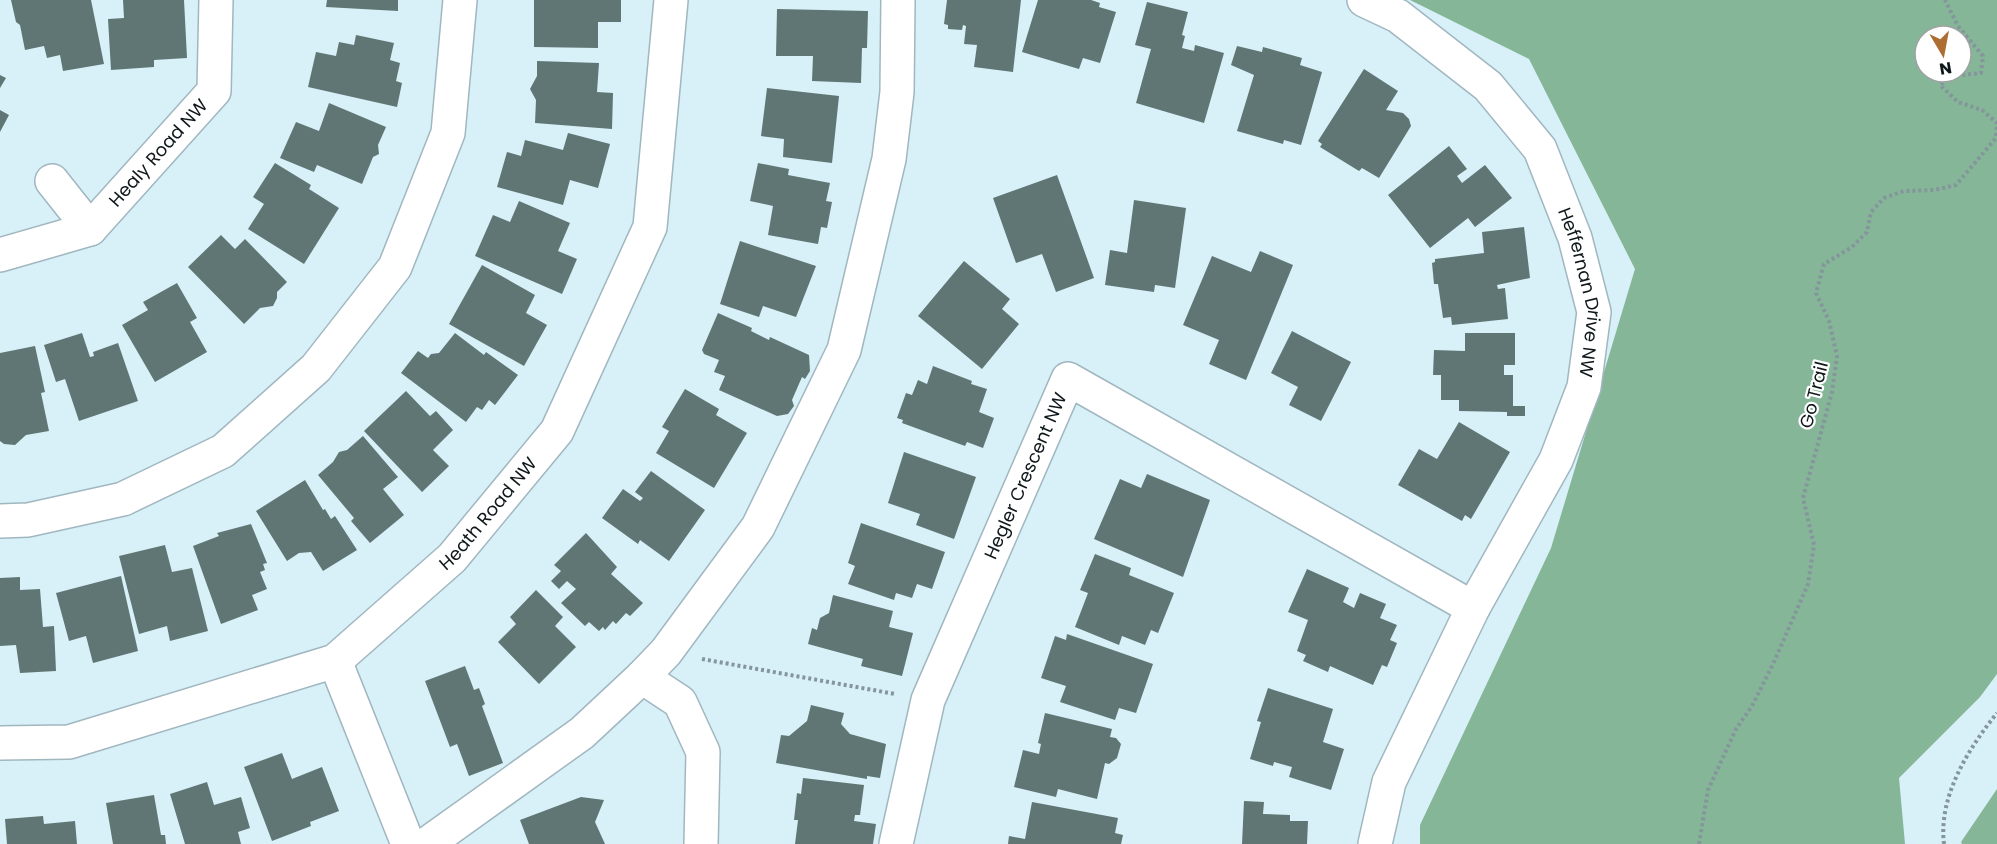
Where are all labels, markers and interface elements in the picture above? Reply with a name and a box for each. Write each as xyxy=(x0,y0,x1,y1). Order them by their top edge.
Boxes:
north arrow xyxy=(1913,24,1973,84)
text: N xyxy=(1938,56,1953,81)
street label: Healy Road NW xyxy=(103,93,213,212)
street label: Heffernan Drive NW xyxy=(1552,204,1607,379)
street label: Go Trail xyxy=(1793,359,1834,431)
street label: Hegler Crescent NW xyxy=(978,388,1073,563)
street label: Heath Road NW xyxy=(433,451,543,576)

